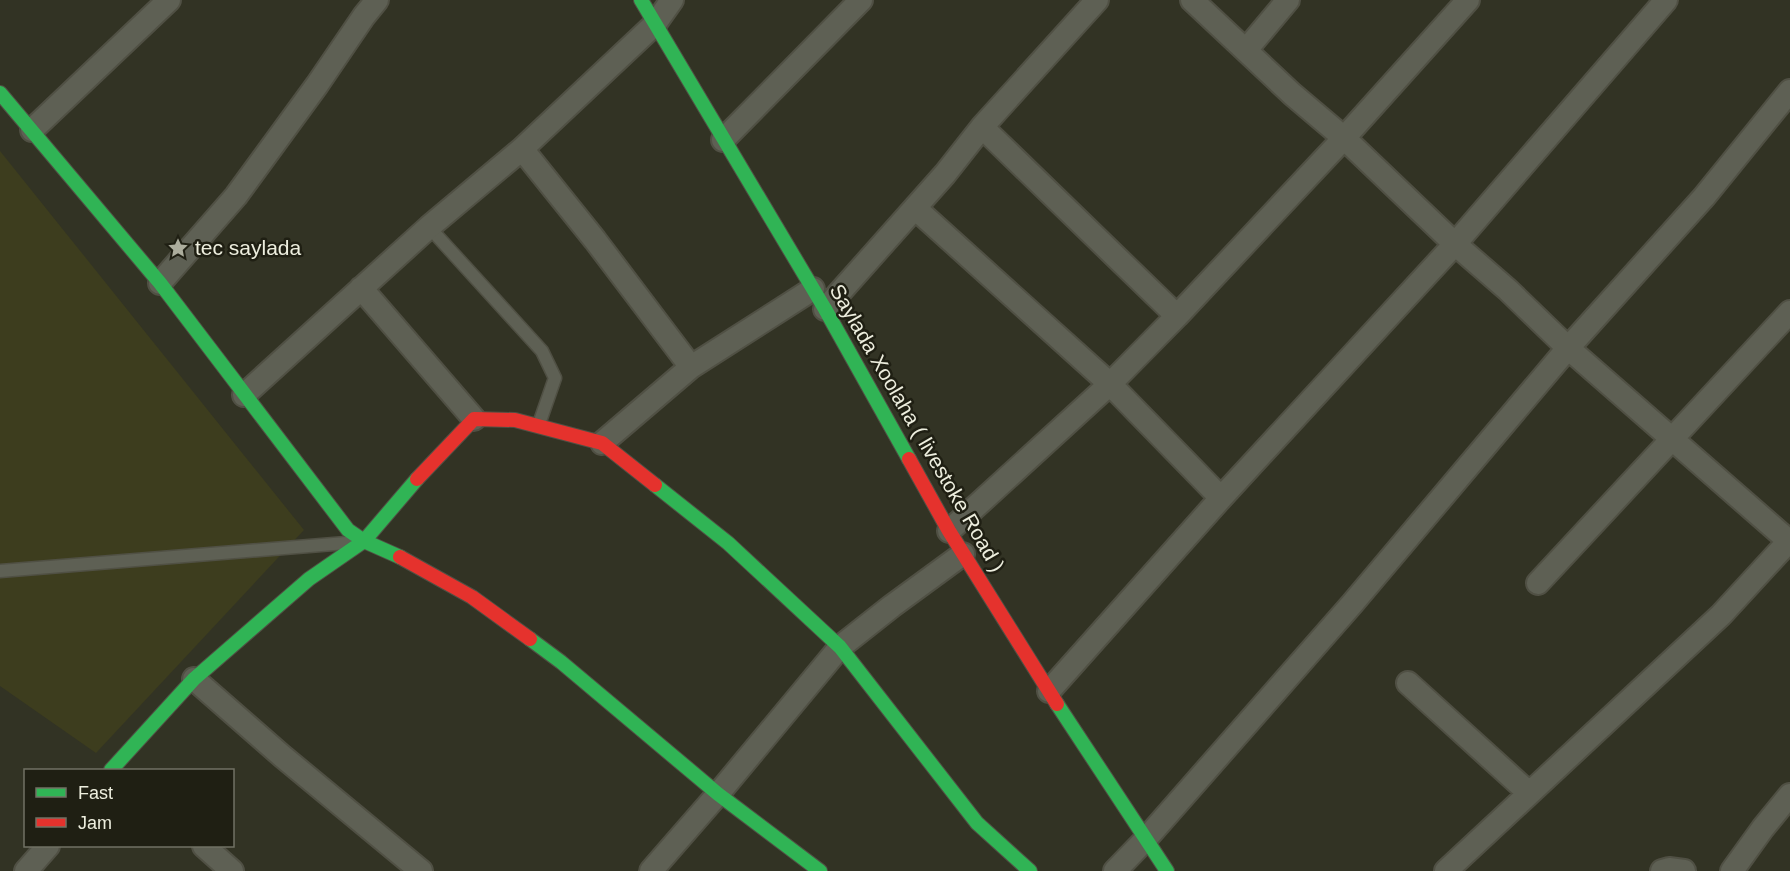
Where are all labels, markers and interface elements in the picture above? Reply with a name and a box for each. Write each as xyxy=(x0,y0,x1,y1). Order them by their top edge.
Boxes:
place icon: tec saylada xyxy=(166,236,190,260)
place label: tec saylada xyxy=(195,236,302,259)
street label: Saylada Xoolaha ( livestoke Road ) xyxy=(825,280,1009,576)
legend xyxy=(24,769,234,847)
text: Fast xyxy=(78,783,113,803)
text: Jam xyxy=(78,813,112,833)

